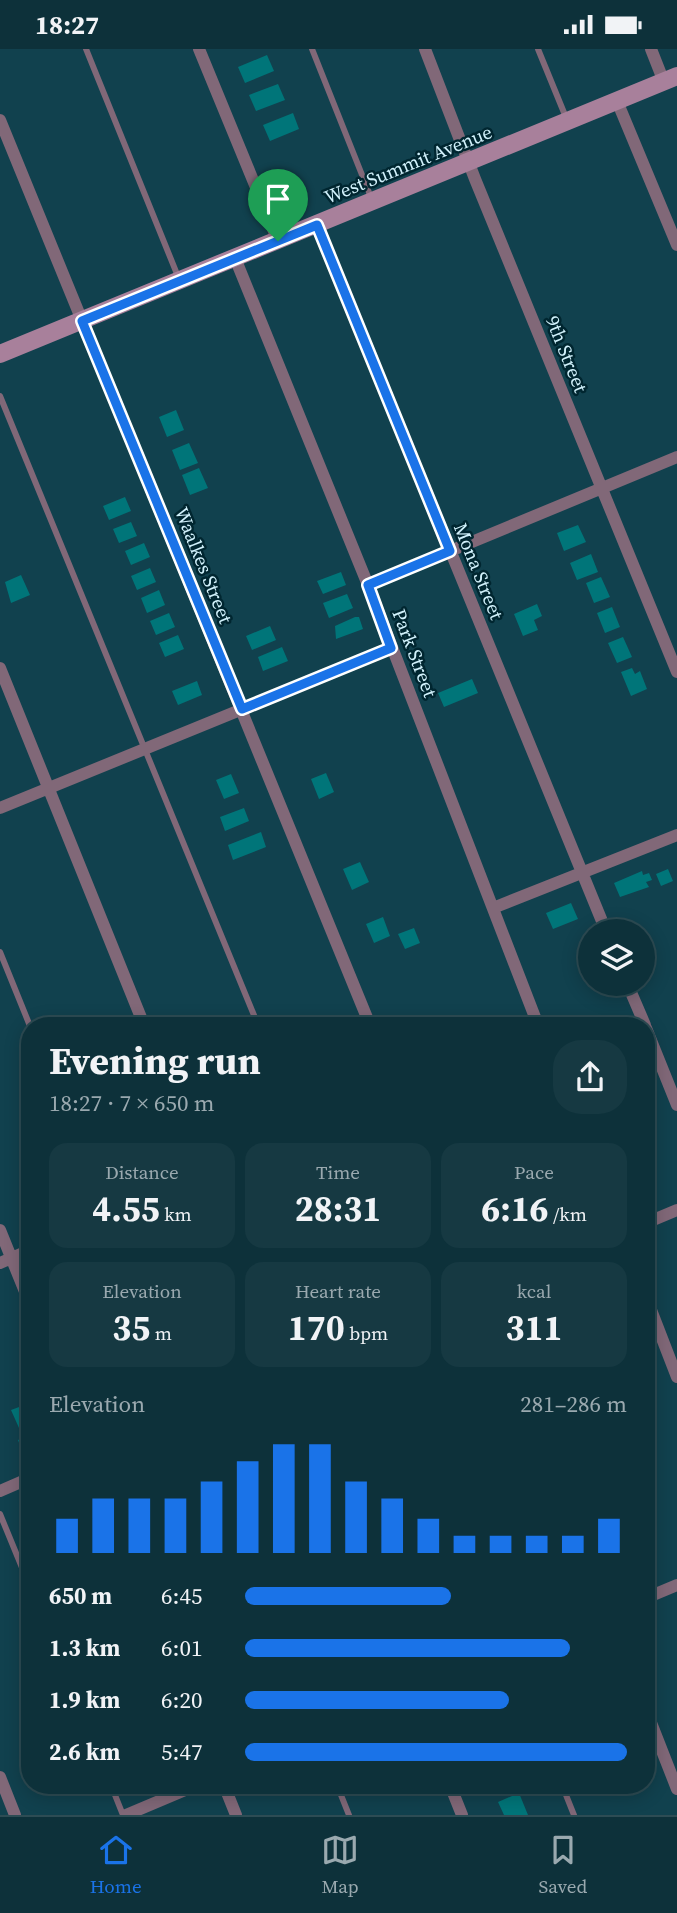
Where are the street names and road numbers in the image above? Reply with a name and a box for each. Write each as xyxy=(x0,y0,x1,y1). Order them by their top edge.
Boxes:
street label: West Summit Avenue xyxy=(320,118,496,210)
street label: 9th Street xyxy=(540,312,594,397)
street label: Waalkes Street xyxy=(169,503,239,628)
street label: Mona Street xyxy=(448,519,510,624)
street label: Park Street xyxy=(386,605,444,702)

